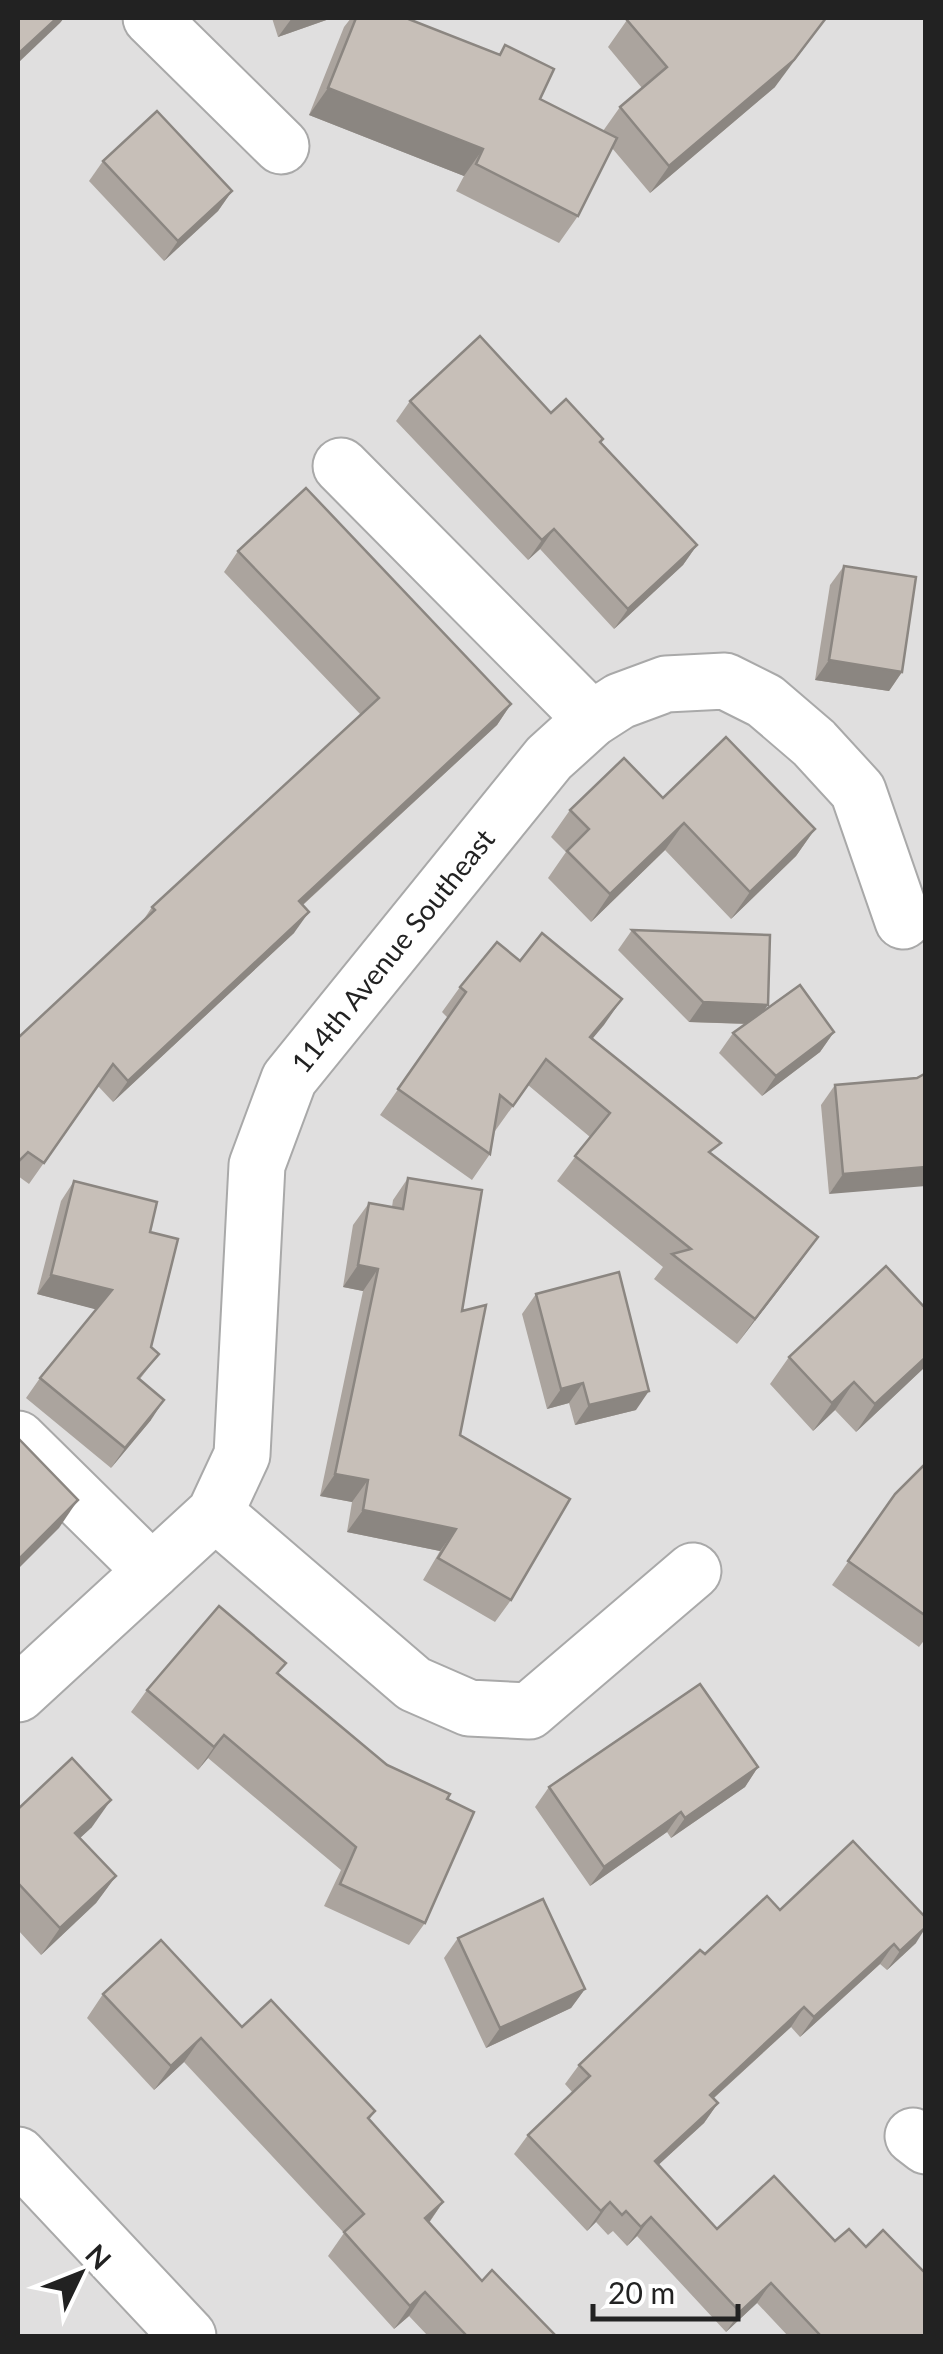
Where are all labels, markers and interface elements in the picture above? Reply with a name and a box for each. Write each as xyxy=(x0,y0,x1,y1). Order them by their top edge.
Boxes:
street label: 114th Avenue Southeast xyxy=(283,822,501,1079)
north arrow xyxy=(30,2224,130,2324)
text: N xyxy=(79,2237,119,2276)
scale bar xyxy=(593,2259,738,2321)
text: 20 m xyxy=(608,2274,675,2310)

